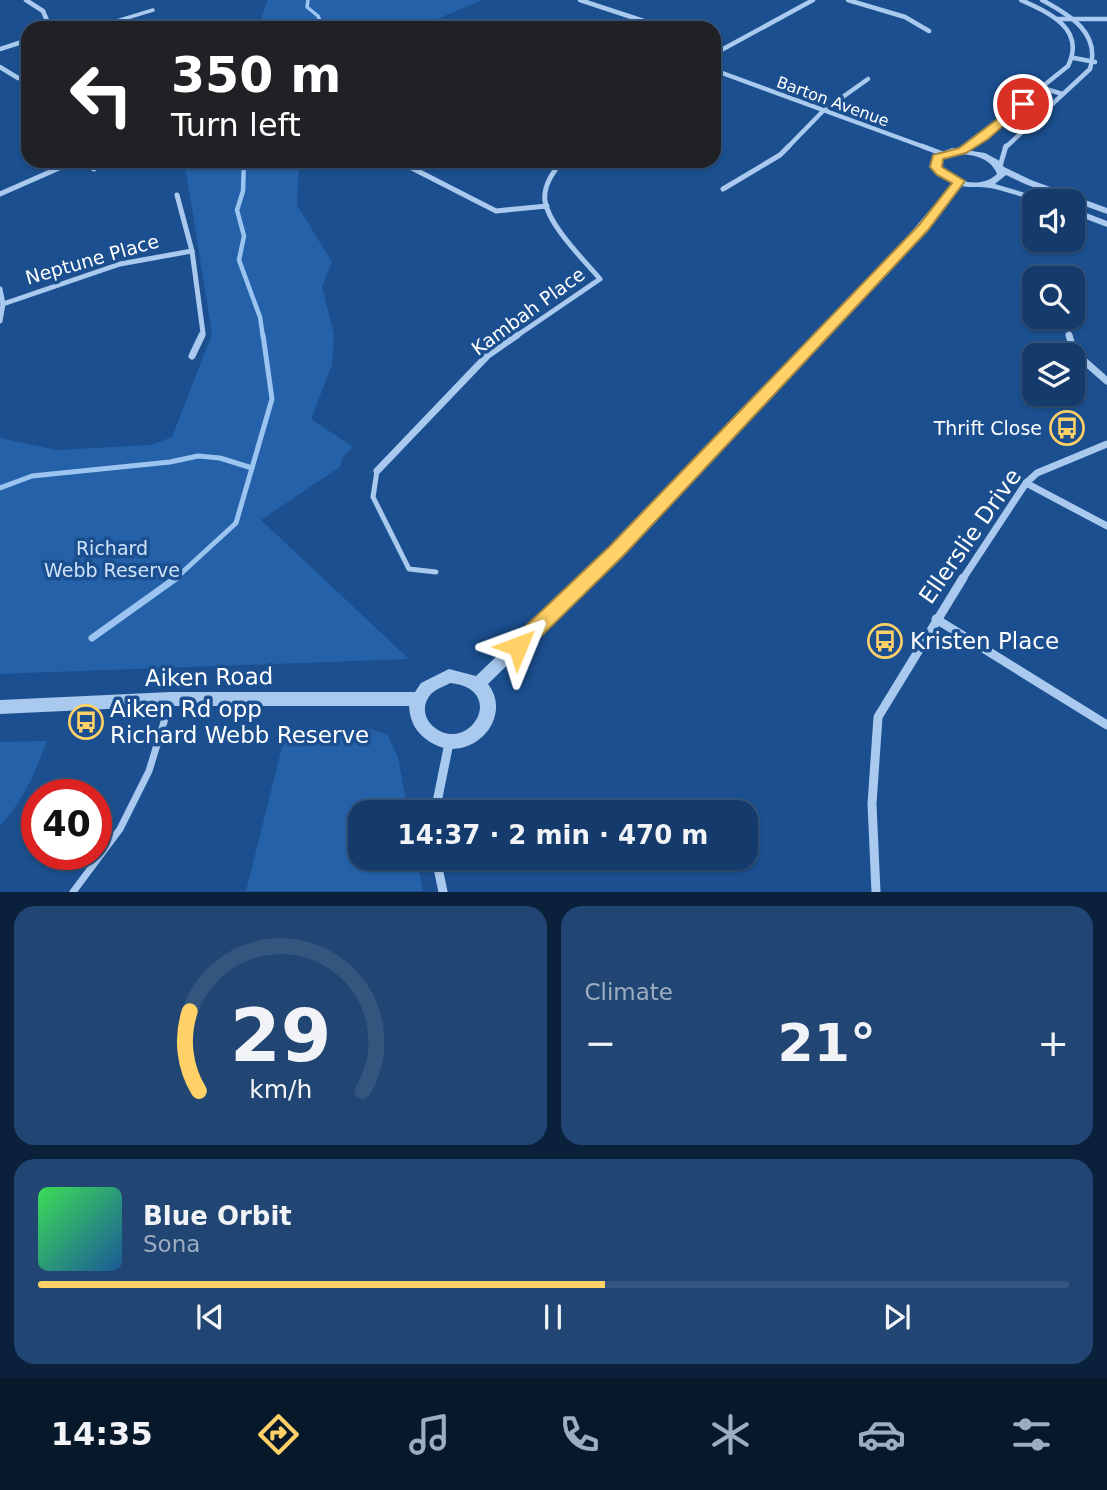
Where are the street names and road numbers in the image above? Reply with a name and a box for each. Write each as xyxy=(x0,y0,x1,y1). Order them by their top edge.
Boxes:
street label: Barton Avenue xyxy=(774,72,892,131)
street label: Neptune Place xyxy=(23,229,161,289)
street label: Kambah Place xyxy=(467,263,589,359)
street label: Ellerslie Drive xyxy=(914,464,1026,608)
street label: Aiken Road xyxy=(145,663,273,691)

